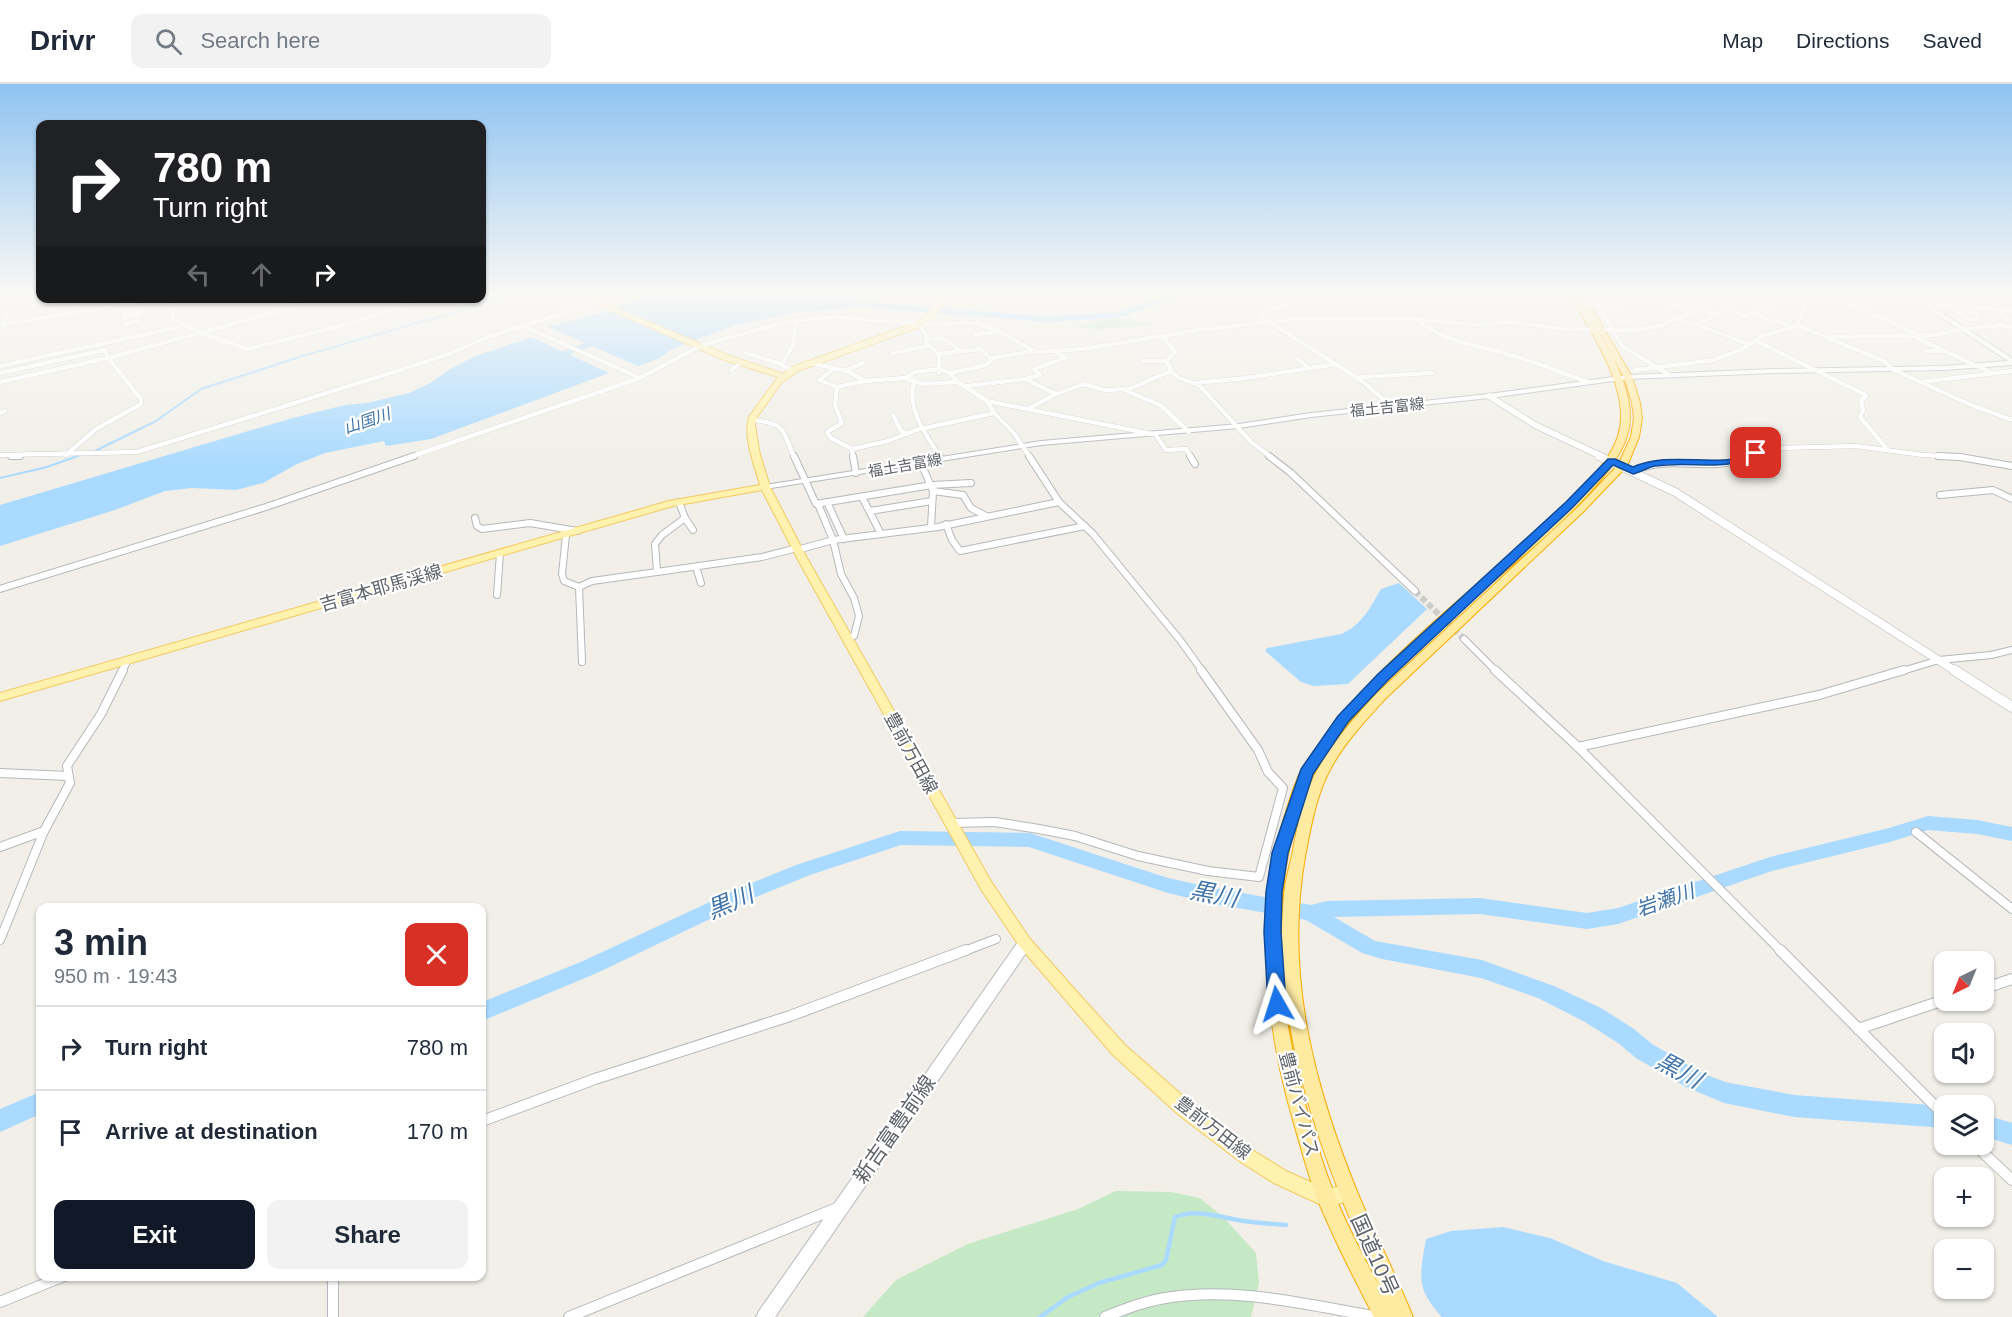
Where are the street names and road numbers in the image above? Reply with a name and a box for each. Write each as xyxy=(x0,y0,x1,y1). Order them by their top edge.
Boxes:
street label: 福土吉富線 xyxy=(1349,395,1425,419)
street label: 福土吉富線 xyxy=(867,450,943,480)
street label: 吉富本耶馬渓線 xyxy=(318,561,444,615)
street label: 豊前万田線 xyxy=(880,709,942,797)
street label: 豊前バイパス xyxy=(1275,1049,1323,1159)
street label: 新吉富豊前線 xyxy=(848,1071,940,1187)
street label: 豊前万田線 xyxy=(1171,1092,1255,1164)
street label: 国道10号 xyxy=(1347,1211,1403,1299)

